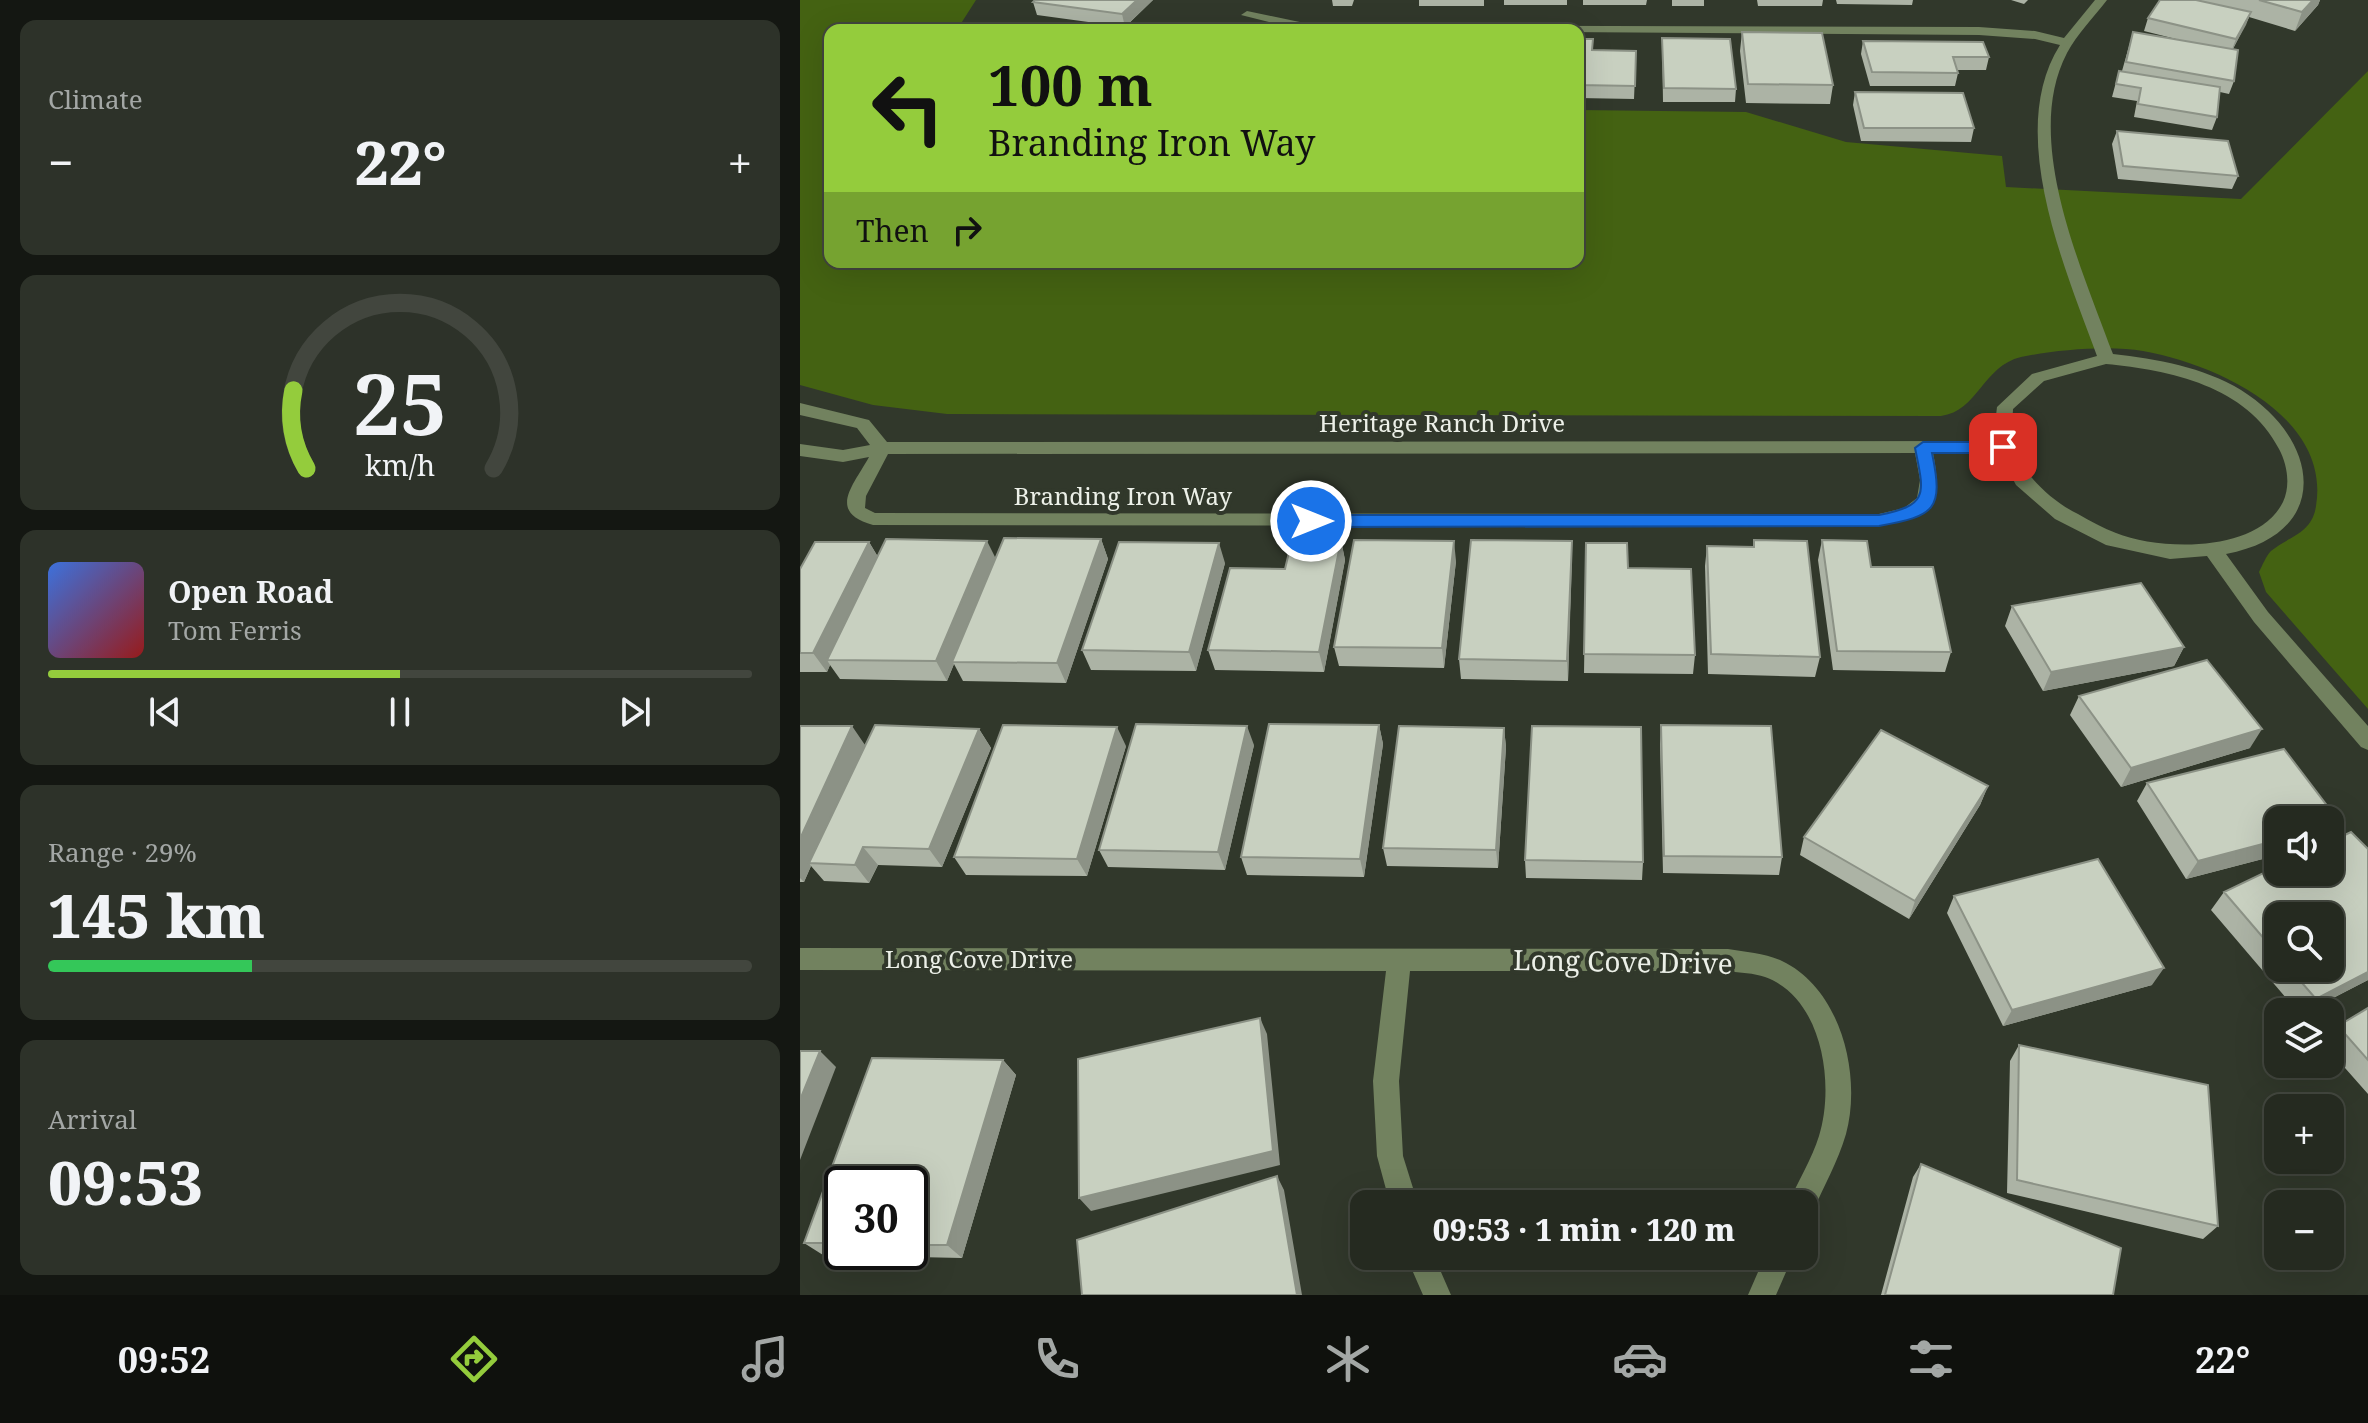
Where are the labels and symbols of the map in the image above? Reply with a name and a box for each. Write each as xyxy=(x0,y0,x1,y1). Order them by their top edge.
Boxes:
street label: Heritage Ranch Drive xyxy=(1319,406,1565,439)
pin xyxy=(1969,413,2037,481)
street label: Branding Iron Way xyxy=(1014,479,1233,512)
position arrow xyxy=(1269,479,1353,563)
street label: Long Cove Drive xyxy=(1513,940,1733,982)
street label: Long Cove Drive xyxy=(885,942,1073,975)
speed limit sign: 30 xyxy=(824,1166,928,1270)

